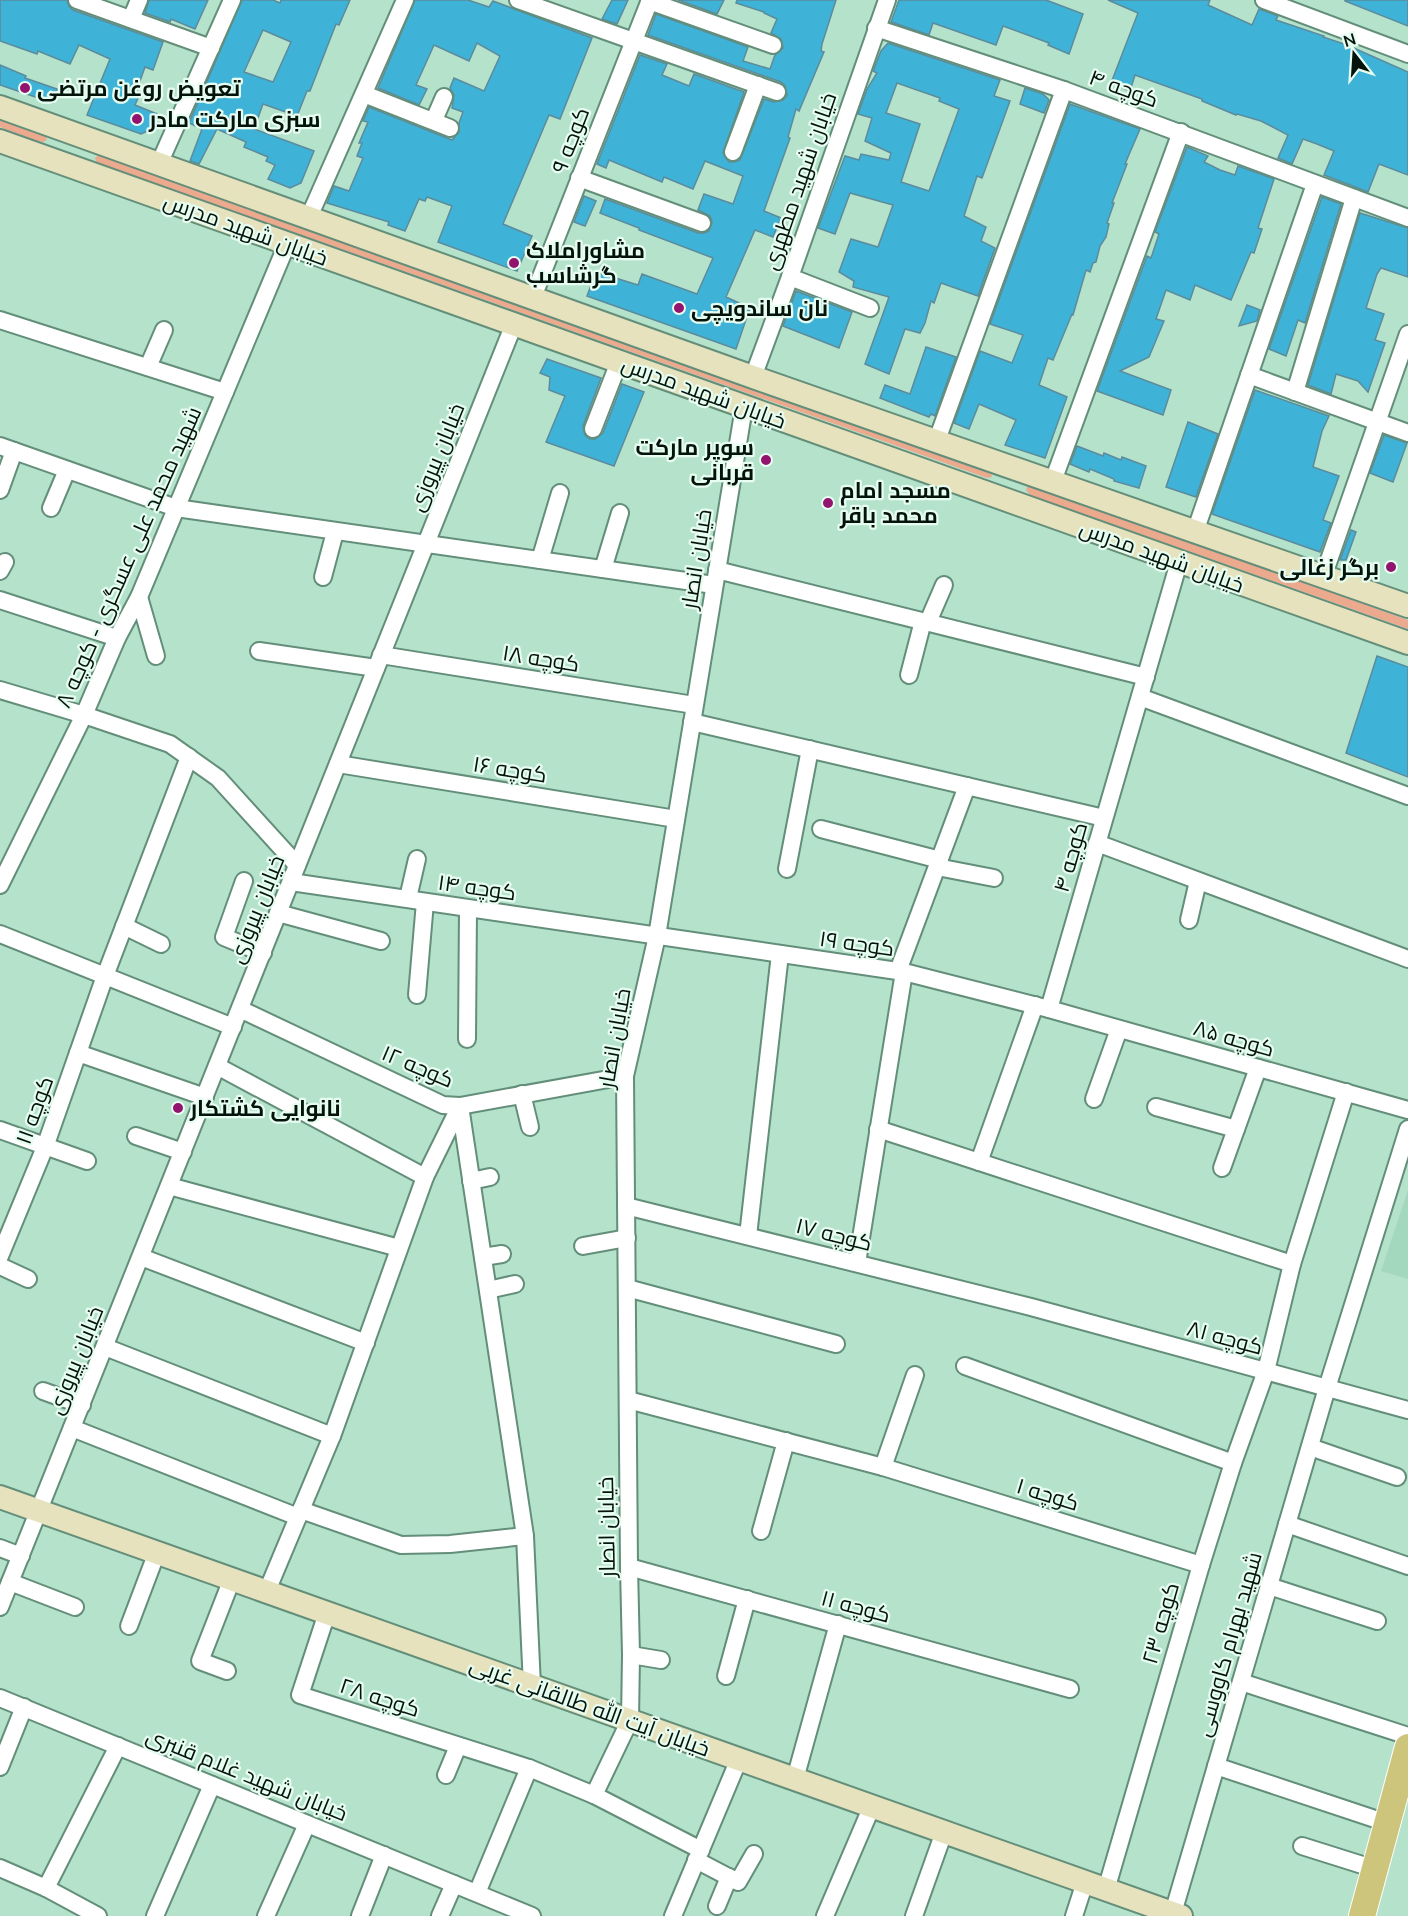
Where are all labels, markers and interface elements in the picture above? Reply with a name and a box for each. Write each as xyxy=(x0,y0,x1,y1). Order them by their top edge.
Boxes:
north arrow xyxy=(1324,24,1384,84)
text: N xyxy=(1341,28,1358,51)
street label: کوچه ۴ xyxy=(1085,63,1162,114)
place label: تعویض روغن مرتضی xyxy=(37,74,241,102)
marker: تعویض روغن مرتضی xyxy=(18,81,32,95)
street label: خیابان شهید مطهری xyxy=(755,88,843,274)
street label: کوچه ۹ xyxy=(545,103,596,177)
place label: سبزی مارکت مادر xyxy=(148,105,320,133)
marker: سبزی مارکت مادر xyxy=(130,112,144,126)
street label: خیابان شهید مدرس xyxy=(160,186,332,272)
place label: مشاوراملاک گرشاسب xyxy=(526,236,645,289)
marker: مشاوراملاک گرشاسب xyxy=(507,256,521,270)
place label: نان ساندویچی xyxy=(691,294,828,324)
marker: نان ساندویچی xyxy=(672,301,686,315)
street label: خیابان شهید مدرس xyxy=(618,349,790,435)
street label: خیابان پیروزی xyxy=(402,399,471,516)
street label: شهید محمد علی عسگری - کوچه ۸ xyxy=(49,402,208,712)
place label: سوپر مارکت قربانی xyxy=(635,433,754,486)
marker: سوپر مارکت قربانی xyxy=(759,453,773,467)
place label: مسجد امام محمد باقر xyxy=(839,476,951,529)
marker: مسجد امام محمد باقر xyxy=(821,496,835,510)
street label: خیابان انصار xyxy=(674,507,718,613)
street label: خیابان شهید مدرس xyxy=(1076,513,1248,599)
place label: برگر زغالی xyxy=(1279,553,1379,581)
marker: برگر زغالی xyxy=(1384,560,1398,574)
street label: کوچه ۱۸ xyxy=(500,638,582,679)
street label: کوچه ۱۶ xyxy=(471,749,549,790)
street label: کوچه ۴ xyxy=(1047,819,1094,896)
street label: خیابان پیروزی xyxy=(222,851,291,968)
street label: کوچه ۱۴ xyxy=(436,868,518,907)
street label: کوچه ۱۹ xyxy=(818,924,896,963)
street label: خیابان انصار xyxy=(591,986,637,1092)
street label: کوچه ۸۵ xyxy=(1190,1013,1278,1064)
street label: کوچه ۱۲ xyxy=(377,1038,458,1095)
street label: کوچه ۱۱ xyxy=(9,1072,60,1148)
place label: نانوایی کشتکار xyxy=(189,1094,341,1122)
marker: نانوایی کشتکار xyxy=(171,1101,185,1115)
street label: کوچه ۱۷ xyxy=(793,1211,875,1258)
street label: خیابان پیروزی xyxy=(41,1302,110,1419)
street label: کوچه ۸۱ xyxy=(1184,1313,1266,1362)
street label: کوچه ۱ xyxy=(1013,1471,1083,1518)
street label: خیابان انصار xyxy=(591,1476,621,1580)
street label: شهید بهرام کاووسی xyxy=(1188,1548,1270,1740)
street label: کوچه ۲۳ xyxy=(1135,1579,1186,1667)
street label: کوچه ۱۱ xyxy=(818,1583,894,1630)
street label: خیابان آیت الله طالقانی غربی xyxy=(466,1649,714,1763)
street label: کوچه ۲۸ xyxy=(336,1671,424,1724)
street label: خیابان شهید غلام قنبری xyxy=(142,1721,352,1829)

